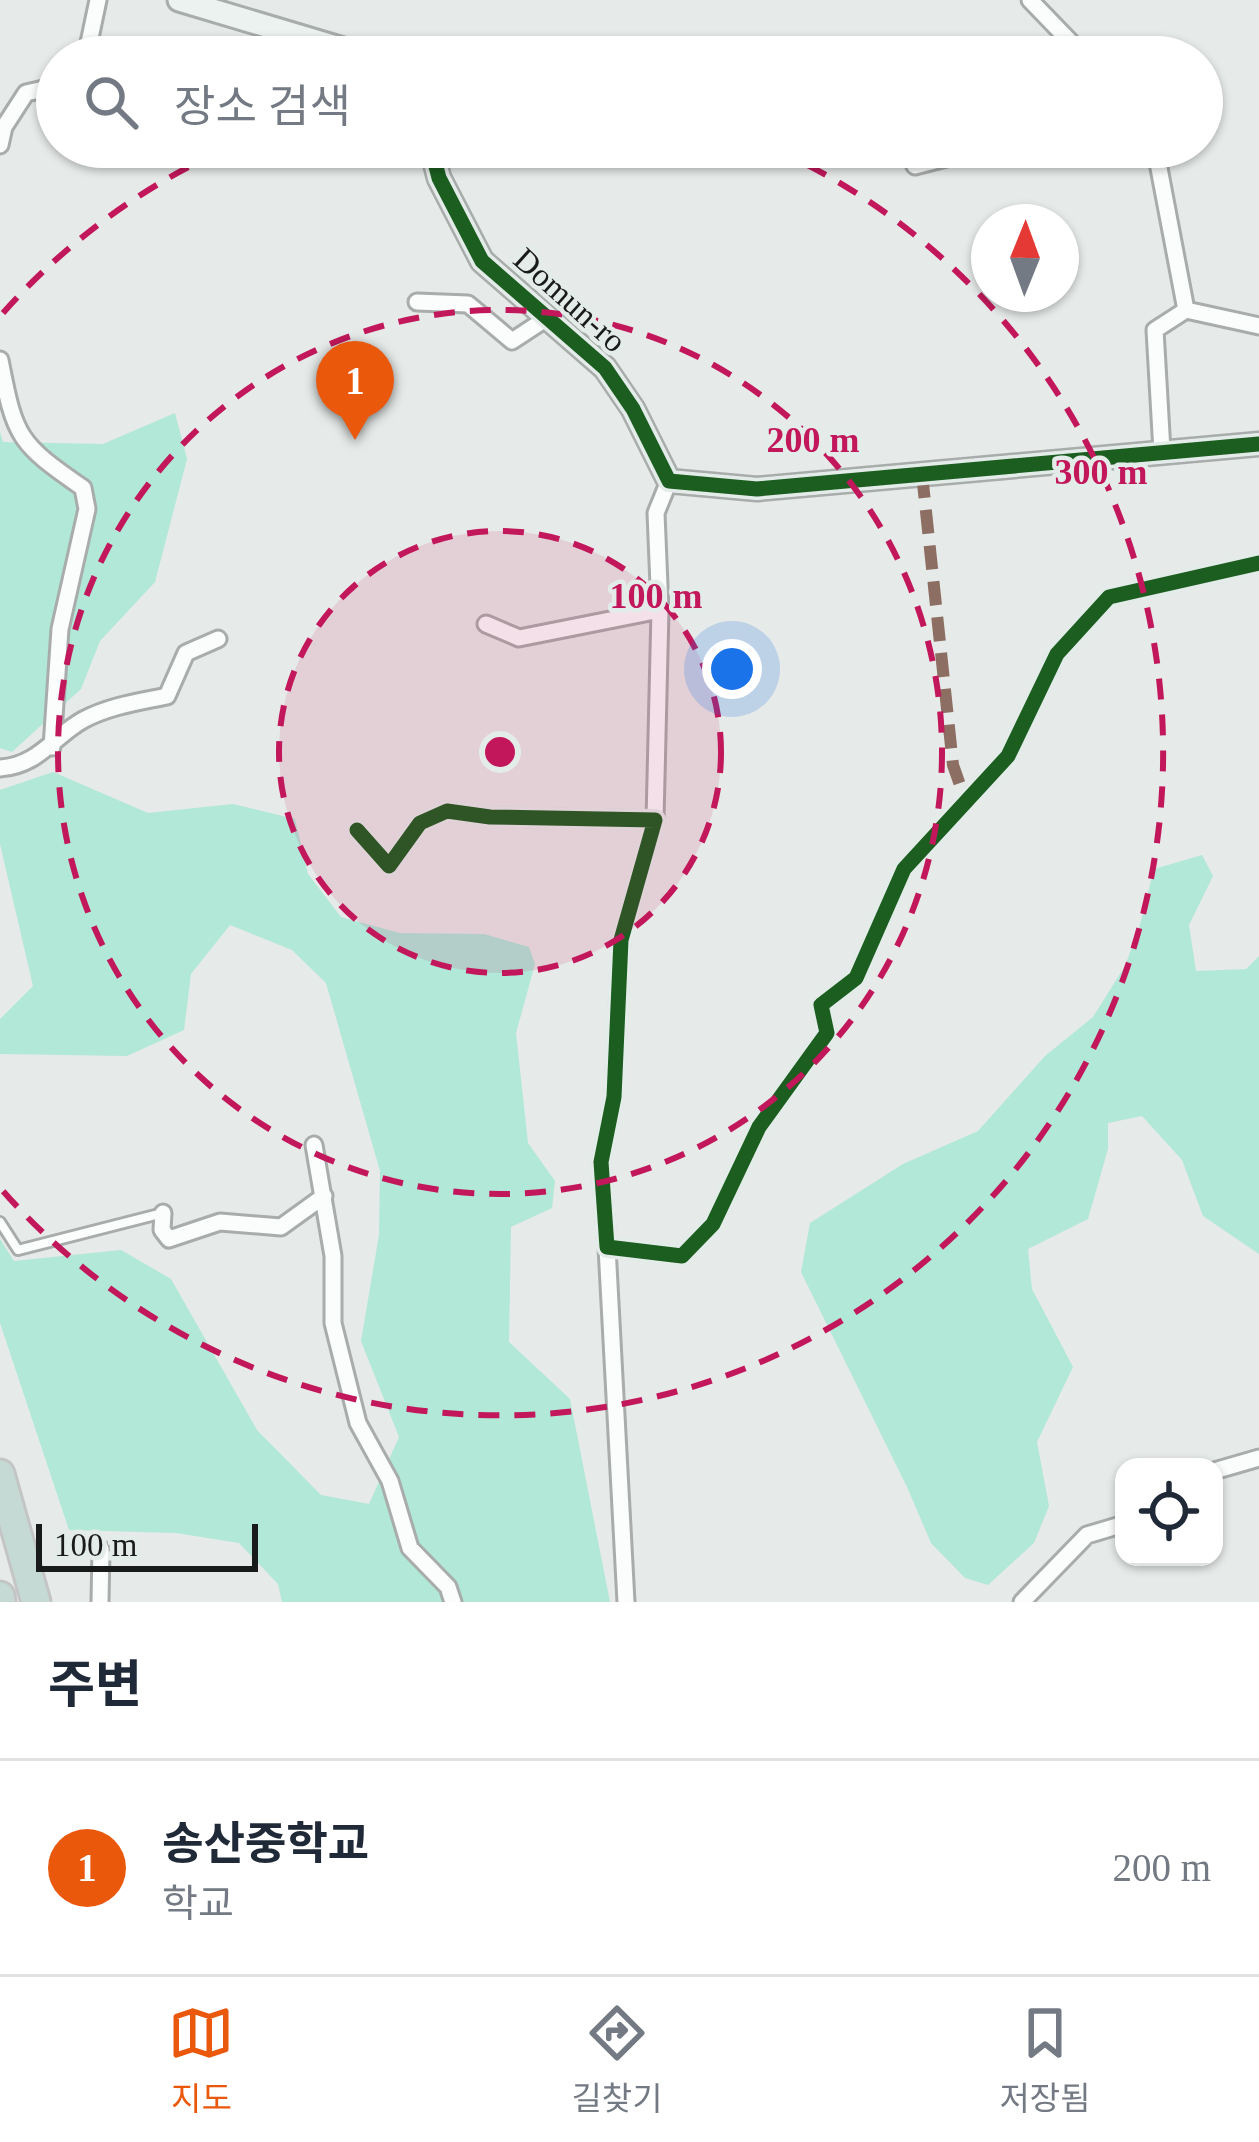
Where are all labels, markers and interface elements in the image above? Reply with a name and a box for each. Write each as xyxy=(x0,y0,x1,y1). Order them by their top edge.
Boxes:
search box xyxy=(36,36,1223,168)
icon: search xyxy=(78,69,144,135)
text: 장소 검색 xyxy=(174,82,351,132)
north arrow xyxy=(971,204,1079,312)
street label: Domun-ro xyxy=(507,241,633,359)
pin: 1 xyxy=(316,341,394,440)
text: 200 m xyxy=(767,420,860,460)
text: 300 m xyxy=(1055,452,1148,492)
text: 100 m xyxy=(610,576,703,616)
your location xyxy=(702,639,762,699)
centre of rings xyxy=(479,731,521,773)
map controls xyxy=(1115,1458,1223,1566)
button: locate xyxy=(1115,1458,1223,1566)
scale bar xyxy=(36,1518,258,1571)
text: 100 m xyxy=(54,1527,137,1563)
text: 주변 xyxy=(48,1657,142,1713)
text: 송산중학교 xyxy=(162,1819,369,1869)
text: 1 xyxy=(77,1846,97,1889)
text: 200 m xyxy=(1112,1846,1211,1889)
text: 학교 xyxy=(162,1882,234,1925)
tab: 지도 xyxy=(168,2000,234,2120)
tab: 길찾기 xyxy=(571,2000,663,2120)
tab: 저장됨 xyxy=(999,2000,1091,2120)

